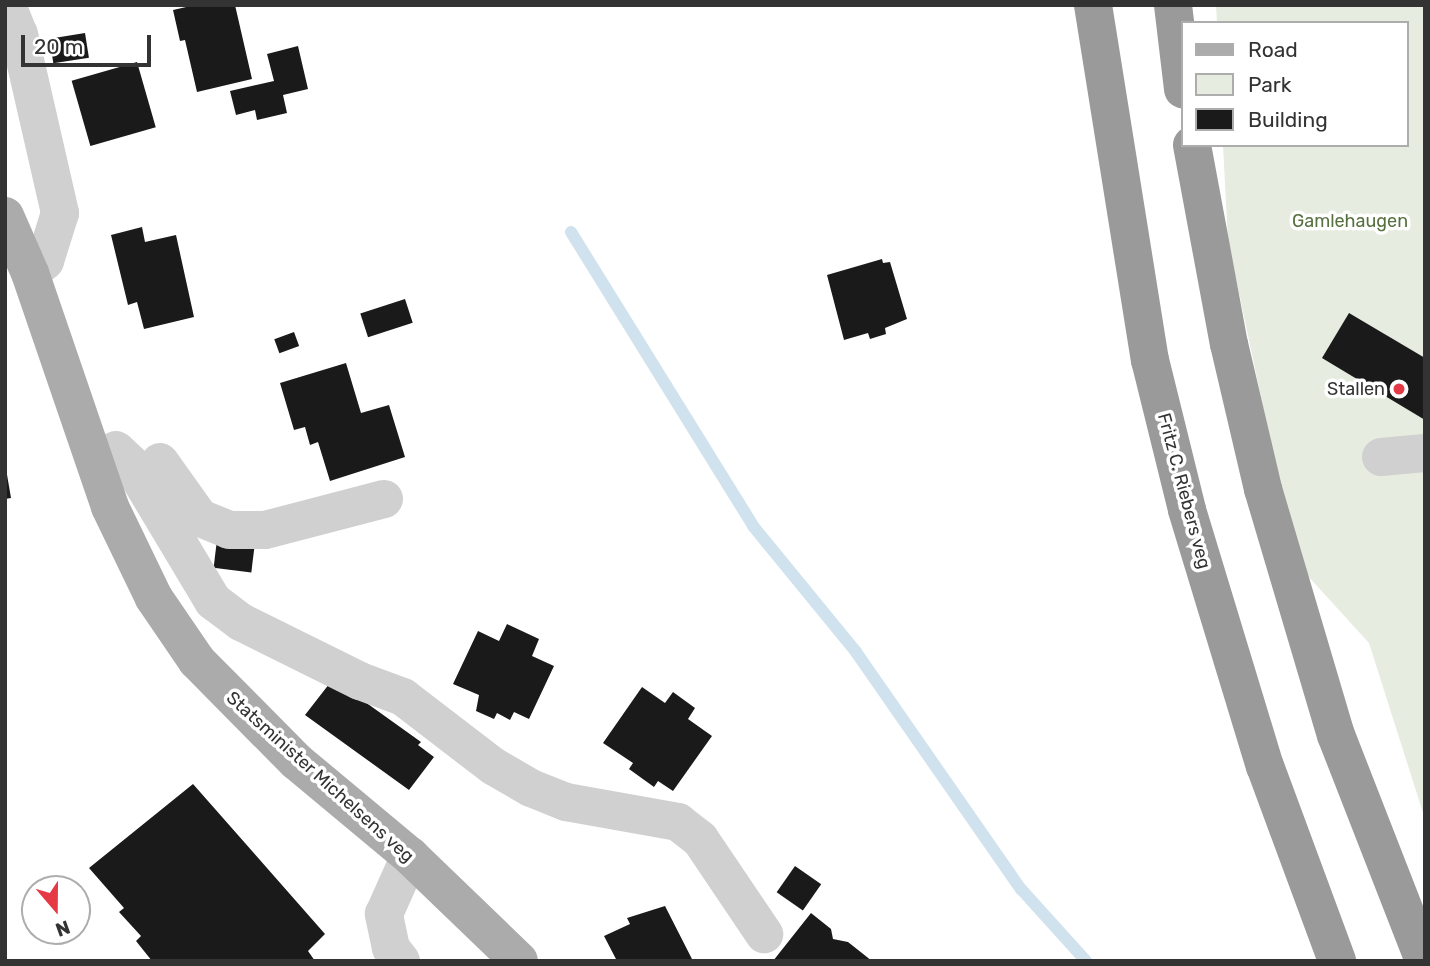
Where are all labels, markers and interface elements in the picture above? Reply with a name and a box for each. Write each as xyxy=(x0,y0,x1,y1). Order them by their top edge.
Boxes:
scale bar xyxy=(24,21,154,65)
legend xyxy=(1182,21,1409,147)
text: 20 m xyxy=(34,34,83,59)
text: Road xyxy=(1248,37,1298,62)
text: Park xyxy=(1248,72,1292,97)
text: Building xyxy=(1248,107,1328,132)
park label: Gamlehaugen xyxy=(1292,210,1408,232)
place label: Stallen xyxy=(1327,378,1385,400)
marker: Stallen xyxy=(1391,381,1407,397)
street label: Fritz C. Riebers veg xyxy=(1153,411,1215,571)
street label: Statsminister Michelsens veg xyxy=(221,687,419,867)
north arrow xyxy=(21,875,91,945)
text: N xyxy=(52,915,73,941)

